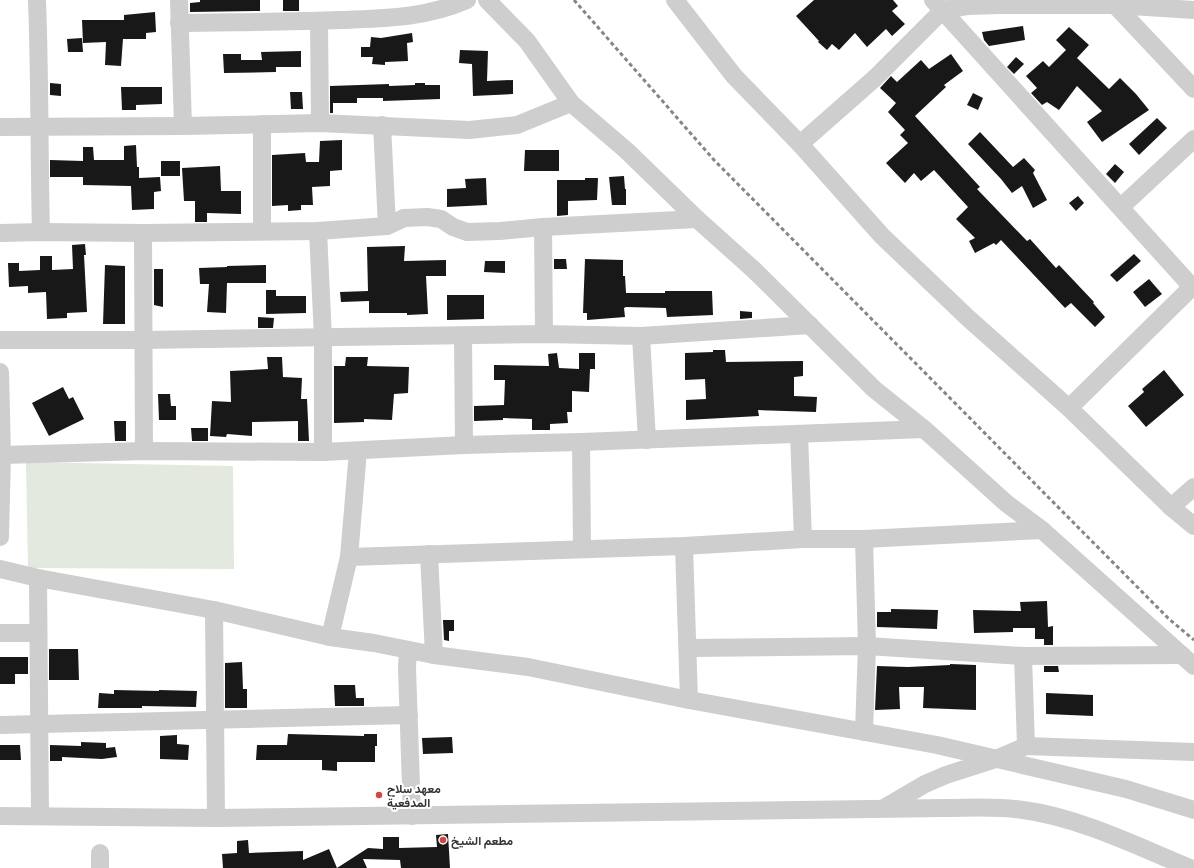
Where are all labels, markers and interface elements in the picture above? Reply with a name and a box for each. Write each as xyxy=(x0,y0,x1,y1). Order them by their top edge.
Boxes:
place label: معهد سلاح المدفعية xyxy=(387,781,441,810)
marker: معهد سلاح المدفعية xyxy=(374,790,384,800)
place label: مطعم الشيخ xyxy=(451,833,514,849)
marker: مطعم الشيخ xyxy=(438,835,448,845)

